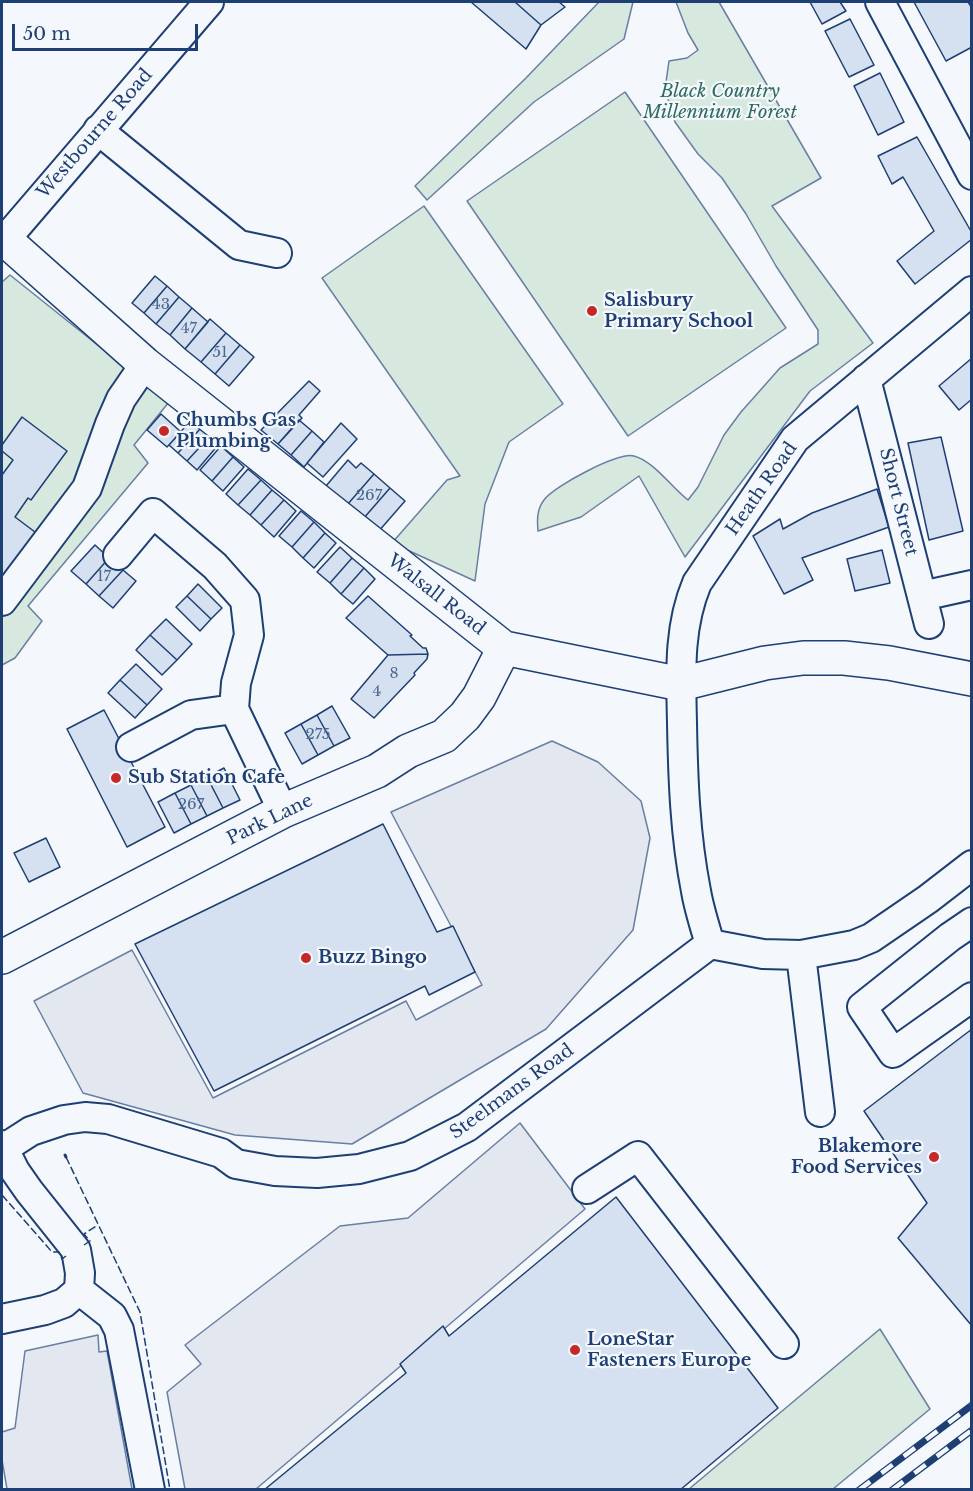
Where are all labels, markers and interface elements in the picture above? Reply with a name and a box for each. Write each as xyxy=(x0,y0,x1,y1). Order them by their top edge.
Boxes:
scale bar xyxy=(15,12,201,50)
text: 50 m xyxy=(23,23,71,45)
street label: Westbourne Road xyxy=(33,65,157,203)
park label: Black Country Millennium Forest xyxy=(643,81,797,124)
place label: Salisbury Primary School xyxy=(604,290,753,332)
house number: 43 xyxy=(152,296,170,314)
marker: Salisbury Primary School xyxy=(585,304,599,318)
house number: 47 xyxy=(181,320,197,338)
house number: 51 xyxy=(212,344,228,362)
place label: Chumbs Gas Plumbing xyxy=(176,410,296,452)
marker: Chumbs Gas Plumbing xyxy=(157,424,171,438)
street label: Heath Road xyxy=(722,438,802,540)
street label: Short Street xyxy=(874,446,922,558)
house number: 267 xyxy=(356,487,382,505)
street label: Walsall Road xyxy=(383,550,489,640)
house number: 17 xyxy=(97,568,111,586)
house number: 8 xyxy=(389,665,399,683)
house number: 4 xyxy=(373,683,381,701)
house number: 275 xyxy=(305,726,331,744)
place label: Sub Station Cafe xyxy=(128,767,285,789)
marker: Sub Station Cafe xyxy=(109,771,123,785)
street label: Park Lane xyxy=(224,790,316,850)
house number: 267 xyxy=(178,796,204,814)
place label: Buzz Bingo xyxy=(318,947,427,969)
marker: Buzz Bingo xyxy=(299,951,313,965)
street label: Steelmans Road xyxy=(446,1040,578,1144)
place label: Blakemore Food Services xyxy=(791,1136,922,1178)
marker: Blakemore Food Services xyxy=(927,1150,941,1164)
place label: LoneStar Fasteners Europe xyxy=(587,1329,751,1372)
marker: LoneStar Fasteners Europe xyxy=(568,1343,582,1357)

